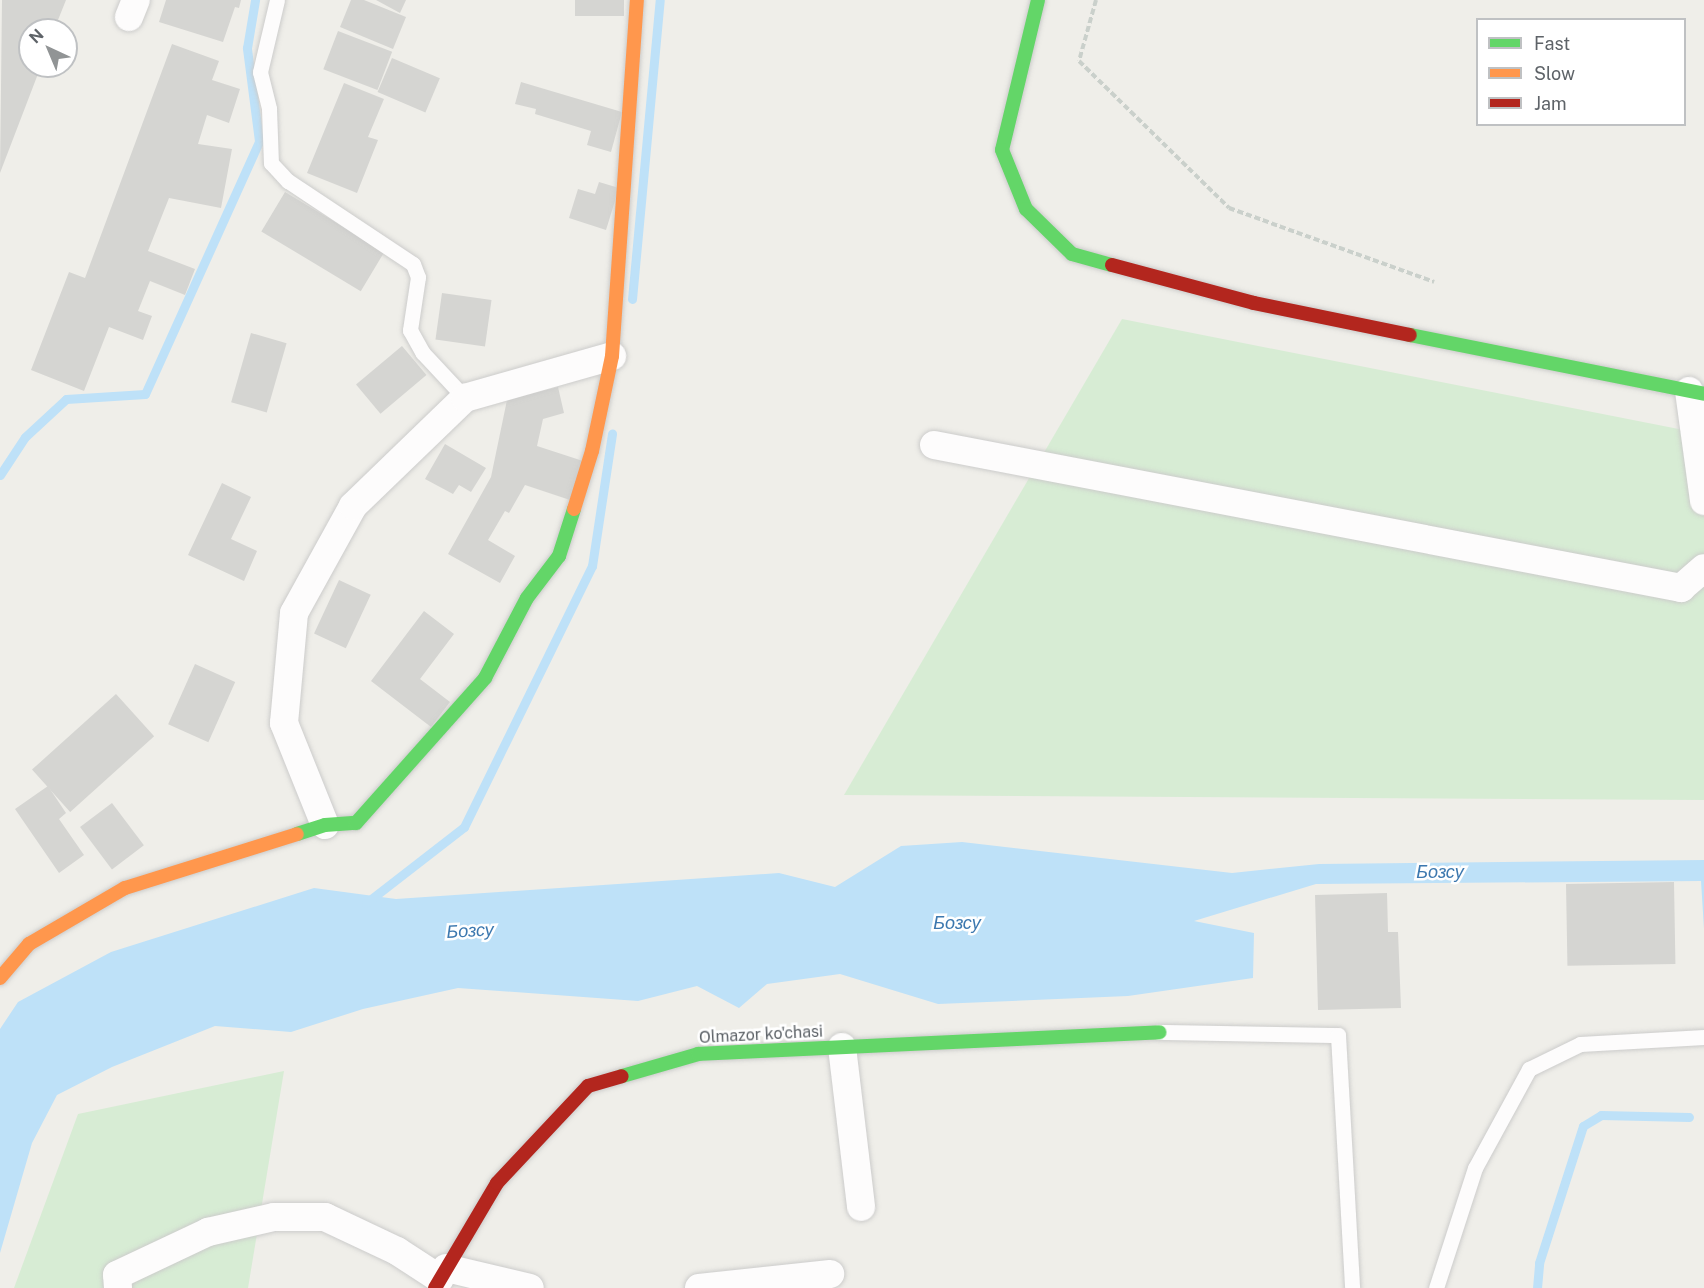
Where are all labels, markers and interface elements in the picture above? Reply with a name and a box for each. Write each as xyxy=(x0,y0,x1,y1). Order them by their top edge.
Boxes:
north arrow xyxy=(18,18,78,78)
legend xyxy=(1476,18,1686,126)
text: N xyxy=(25,25,48,47)
text: Fast xyxy=(1534,33,1570,54)
text: Slow xyxy=(1534,63,1575,84)
text: Jam xyxy=(1534,93,1567,114)
water label: Бозсу xyxy=(1416,861,1464,883)
water label: Бозсу xyxy=(933,912,981,934)
water label: Бозсу xyxy=(446,919,494,943)
street label: Olmazor ko'chasi xyxy=(699,1022,823,1048)

